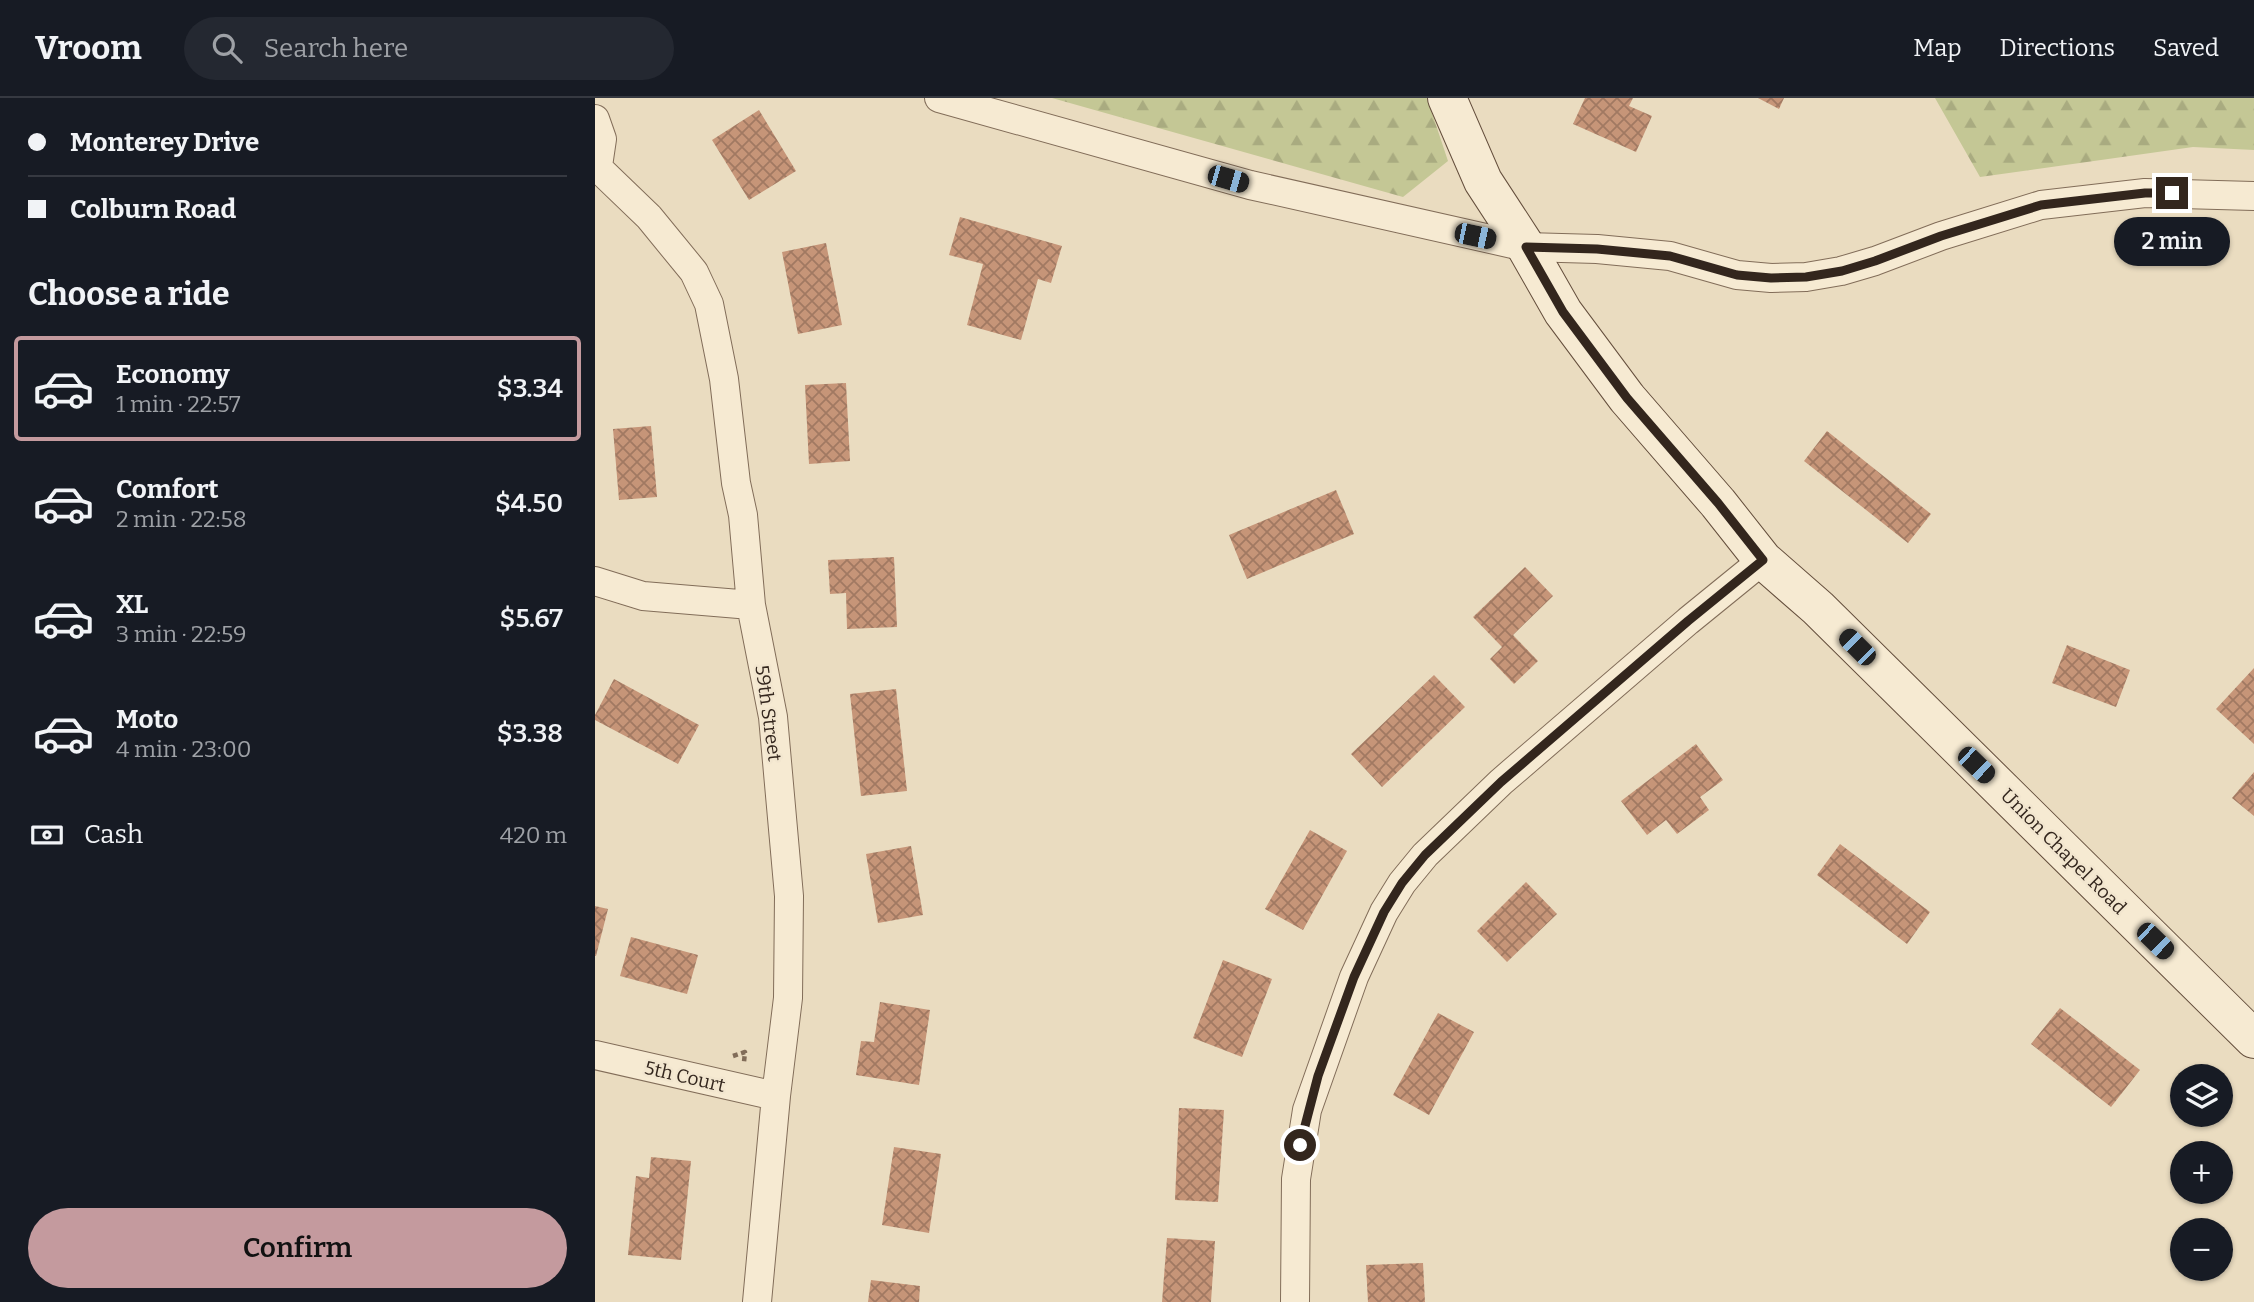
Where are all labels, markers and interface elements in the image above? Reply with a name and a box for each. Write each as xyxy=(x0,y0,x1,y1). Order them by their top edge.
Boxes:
search box xyxy=(184,17,674,80)
text: Vroom xyxy=(35,28,142,68)
icon: search xyxy=(208,29,246,67)
text: Search here xyxy=(264,33,408,64)
text: Map xyxy=(1913,34,1962,62)
text: Directions xyxy=(2000,34,2115,62)
text: Saved xyxy=(2153,34,2219,62)
text: Monterey Drive xyxy=(70,127,259,158)
car xyxy=(1205,163,1252,195)
route end xyxy=(2156,177,2188,209)
text: Colburn Road xyxy=(70,194,236,225)
callout: 2 min xyxy=(2114,217,2230,266)
car xyxy=(1453,221,1498,251)
text: 2 min xyxy=(2142,227,2202,255)
text: Choose a ride xyxy=(28,275,229,313)
icon: car xyxy=(32,357,95,420)
text: Economy xyxy=(116,359,230,390)
text: $3.34 xyxy=(497,373,563,404)
text: 1 min · 22:57 xyxy=(116,390,241,418)
icon: car xyxy=(32,472,95,535)
text: Comfort xyxy=(116,474,219,505)
text: $4.50 xyxy=(495,488,563,519)
text: 2 min · 22:58 xyxy=(116,505,247,533)
icon: car xyxy=(32,587,95,650)
text: XL xyxy=(116,589,148,620)
text: $5.67 xyxy=(499,603,563,634)
text: 3 min · 22:59 xyxy=(116,620,247,648)
car xyxy=(1835,625,1880,669)
street label: 59th Street xyxy=(750,663,787,763)
icon: car xyxy=(32,702,95,765)
text: Moto xyxy=(116,704,178,735)
text: $3.38 xyxy=(497,718,563,749)
text: 4 min · 23:00 xyxy=(116,735,251,763)
car xyxy=(1954,743,1999,787)
street label: Union Chapel Road xyxy=(1996,784,2131,919)
icon: cash xyxy=(28,816,66,854)
text: Cash xyxy=(84,819,143,850)
text: 420 m xyxy=(500,821,567,849)
car xyxy=(2133,919,2178,963)
street label: 5th Court xyxy=(642,1056,728,1097)
map controls xyxy=(2170,1064,2233,1281)
button: layers xyxy=(2170,1064,2233,1127)
route start xyxy=(1284,1129,1316,1161)
button: + xyxy=(2170,1141,2233,1204)
button: Confirm xyxy=(28,1208,567,1288)
button: − xyxy=(2170,1218,2233,1281)

